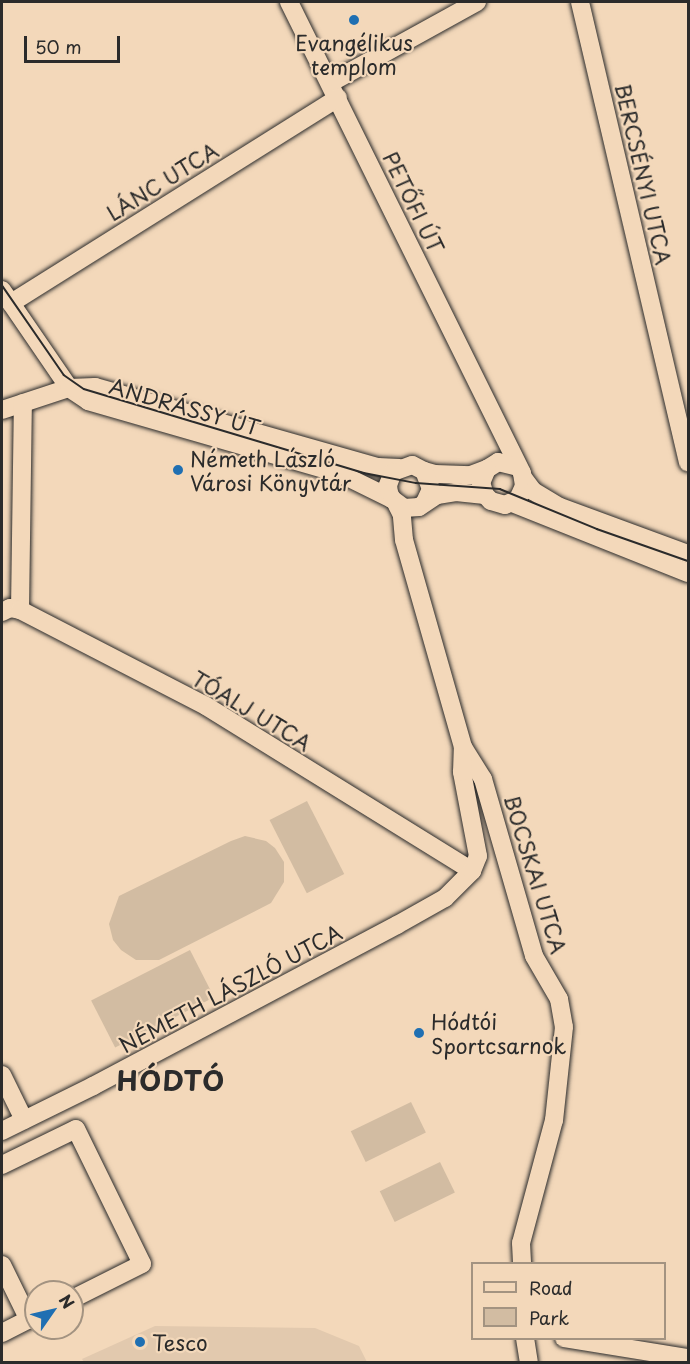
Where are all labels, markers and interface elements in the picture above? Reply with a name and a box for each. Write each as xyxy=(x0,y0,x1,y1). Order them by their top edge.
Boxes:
marker: Evangélikus templom xyxy=(347,13,361,27)
scale bar xyxy=(27,24,123,62)
place label: Evangélikus templom xyxy=(295,29,413,79)
text: 50 m xyxy=(35,33,82,60)
street label: BERCSÉNYI UTCA xyxy=(611,80,677,268)
street label: LÁNC UTCA xyxy=(102,137,222,225)
street label: PETŐFI ÚT xyxy=(378,146,450,258)
street label: ANDRÁSSY ÚT xyxy=(106,372,264,440)
place label: Németh László Városi Könyvtár xyxy=(190,445,351,495)
marker: Németh László Városi Könyvtár xyxy=(171,463,185,477)
street label: TÓALJ UTCA xyxy=(187,664,317,756)
street label: BOCSKAI UTCA xyxy=(500,791,572,957)
street label: NÉMETH LÁSZLÓ UTCA xyxy=(113,918,347,1058)
place label: Hódtói Sportcsarnok xyxy=(431,1008,567,1058)
marker: Hódtói Sportcsarnok xyxy=(412,1026,426,1040)
district label: HÓDTÓ xyxy=(117,1064,225,1096)
legend xyxy=(471,1262,666,1340)
text: Road xyxy=(529,1274,573,1301)
north arrow xyxy=(24,1280,84,1340)
text: N xyxy=(54,1289,81,1313)
text: Park xyxy=(529,1304,569,1331)
place label: Tesco xyxy=(152,1329,208,1355)
marker: Tesco xyxy=(133,1335,147,1349)

